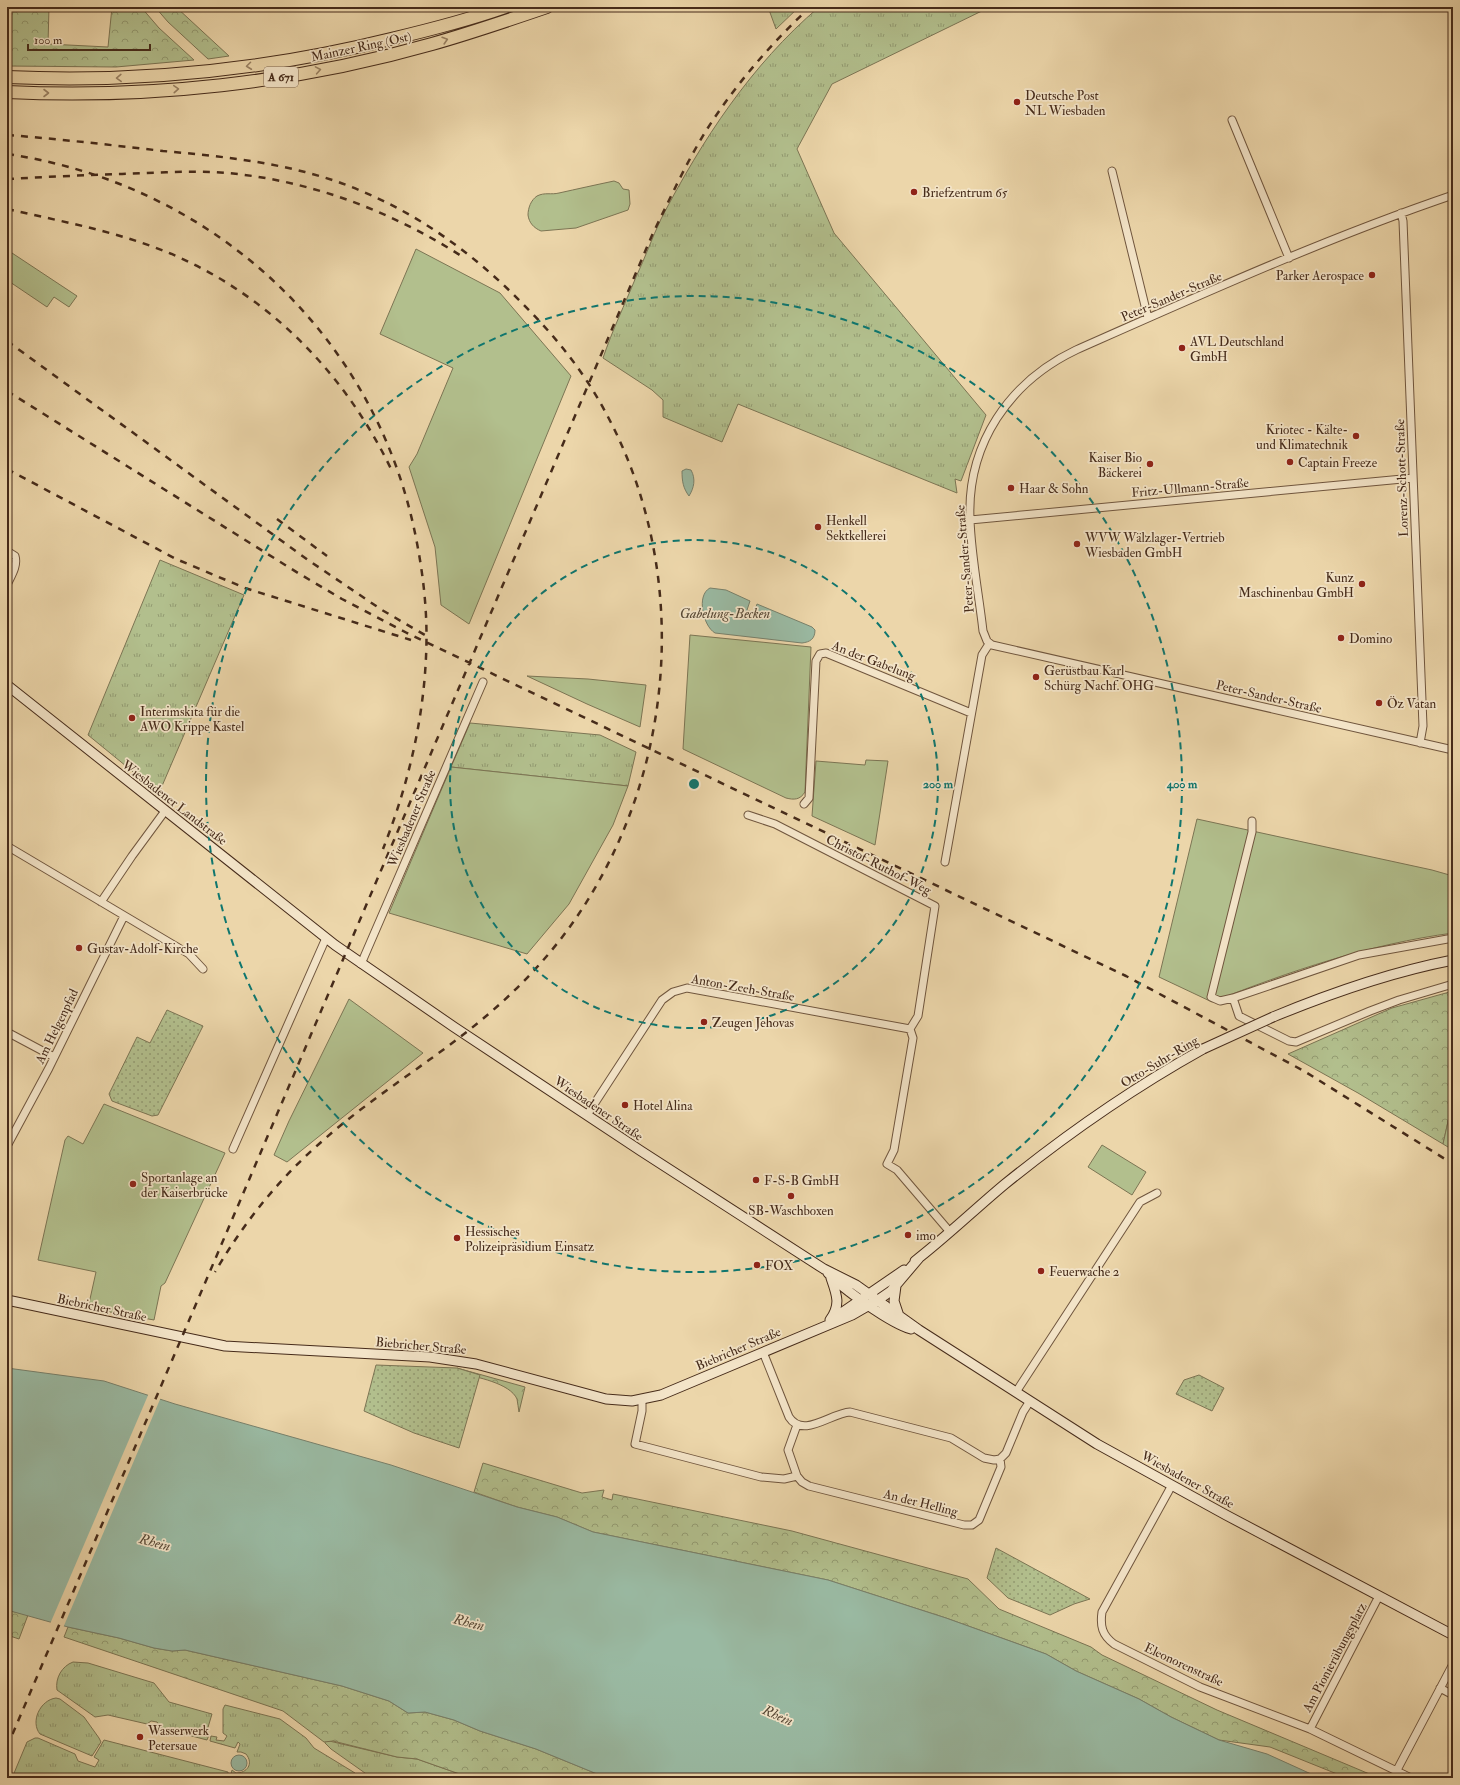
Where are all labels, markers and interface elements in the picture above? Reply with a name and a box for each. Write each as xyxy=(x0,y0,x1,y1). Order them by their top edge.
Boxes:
scale bar xyxy=(28,26,150,52)
street label: Mainzer Ring (Ost) xyxy=(310,29,413,65)
text: 100 m xyxy=(34,33,63,48)
one-way arrow xyxy=(441,36,448,45)
one-way arrow xyxy=(246,62,252,71)
one-way arrow xyxy=(315,66,322,75)
road number: A 671 xyxy=(264,67,298,87)
one-way arrow xyxy=(116,74,122,82)
one-way arrow xyxy=(173,85,179,94)
place label: Deutsche Post NL Wiesbaden xyxy=(1025,88,1106,119)
one-way arrow xyxy=(43,89,49,97)
marker: Deutsche Post NL Wiesbaden xyxy=(1012,97,1022,107)
place label: Briefzentrum 65 xyxy=(922,185,1008,201)
marker: Briefzentrum 65 xyxy=(909,187,919,197)
street label: Peter-Sander-Straße xyxy=(1118,268,1225,325)
place label: Parker Aerospace xyxy=(1276,268,1365,285)
marker: Parker Aerospace xyxy=(1367,270,1377,280)
place label: AVL Deutschland GmbH xyxy=(1189,334,1285,365)
marker: AVL Deutschland GmbH xyxy=(1177,343,1187,353)
street label: Lorenz-Schott-Straße xyxy=(1392,418,1412,537)
place label: Kriotec - Kälte- und Klimatechnik xyxy=(1256,422,1349,453)
marker: Kriotec - Kälte- und Klimatechnik xyxy=(1351,431,1361,441)
place label: Kaiser Bio Bäckerei xyxy=(1089,450,1143,481)
place label: Captain Freeze xyxy=(1298,455,1378,472)
marker: Captain Freeze xyxy=(1285,457,1295,467)
marker: Kaiser Bio Bäckerei xyxy=(1145,459,1155,469)
street label: Fritz-Ullmann-Straße xyxy=(1131,475,1250,501)
place label: Haar & Sohn xyxy=(1019,481,1089,497)
marker: Haar & Sohn xyxy=(1006,483,1016,493)
street label: Peter-Sander-Straße xyxy=(952,504,978,613)
place label: Henkell Sektkellerei xyxy=(826,513,887,544)
marker: Henkell Sektkellerei xyxy=(813,522,823,532)
place label: WVW Wälzlager-Vertrieb Wiesbaden GmbH xyxy=(1084,530,1225,561)
marker: WVW Wälzlager-Vertrieb Wiesbaden GmbH xyxy=(1072,539,1082,549)
place label: Kunz Maschinenbau GmbH xyxy=(1238,570,1355,601)
marker: Kunz Maschinenbau GmbH xyxy=(1357,579,1367,589)
water label: Gabelung-Becken xyxy=(680,605,771,622)
place label: Domino xyxy=(1349,631,1392,647)
marker: Domino xyxy=(1336,633,1346,643)
street label: An der Gabelung xyxy=(829,637,918,684)
place label: Gerüstbau Karl Schürg Nachf. OHG xyxy=(1044,663,1154,694)
marker: Gerüstbau Karl Schürg Nachf. OHG xyxy=(1031,672,1041,682)
street label: Peter-Sander-Straße xyxy=(1214,677,1324,717)
place label: Öz Vatan xyxy=(1387,696,1437,712)
marker: Öz Vatan xyxy=(1374,698,1384,708)
place label: Interimskita für die AWO Krippe Kastel xyxy=(139,704,245,736)
marker: Interimskita für die AWO Krippe Kastel xyxy=(127,713,137,723)
street label: Wiesbadener Landstraße xyxy=(118,756,231,849)
street label: Wiesbadener Straße xyxy=(384,767,440,870)
centre of rings xyxy=(687,777,701,791)
text: 200 m xyxy=(923,777,954,792)
text: 400 m xyxy=(1166,777,1198,792)
street label: Christof-Ruthof-Weg xyxy=(823,831,934,899)
place label: Gustav-Adolf-Kirche xyxy=(87,941,199,957)
marker: Gustav-Adolf-Kirche xyxy=(74,943,84,953)
street label: Anton-Zeeh-Straße xyxy=(689,971,796,1005)
street label: Am Helgenpfad xyxy=(31,986,83,1068)
place label: Zeugen Jehovas xyxy=(712,1015,795,1031)
marker: Zeugen Jehovas xyxy=(699,1017,709,1027)
street label: Otto-Suhr-Ring xyxy=(1118,1032,1202,1091)
street label: Wiesbadener Straße xyxy=(550,1073,646,1145)
place label: Hotel Alina xyxy=(633,1098,693,1114)
marker: Hotel Alina xyxy=(620,1100,630,1110)
place label: Sportanlage an der Kaiserbrücke xyxy=(141,1170,228,1201)
place label: F-S-B GmbH xyxy=(764,1173,840,1189)
marker: F-S-B GmbH xyxy=(751,1175,761,1185)
marker: Sportanlage an der Kaiserbrücke xyxy=(128,1179,138,1189)
marker: SB-Waschboxen xyxy=(786,1191,796,1201)
place label: SB-Waschboxen xyxy=(748,1203,834,1219)
place label: Hessisches Polizeipräsidium Einsatz xyxy=(465,1224,595,1256)
place label: imo xyxy=(916,1228,936,1244)
marker: imo xyxy=(903,1230,913,1240)
marker: Hessisches Polizeipräsidium Einsatz xyxy=(452,1233,462,1243)
place label: FOX xyxy=(765,1258,793,1274)
marker: FOX xyxy=(752,1260,762,1270)
place label: Feuerwache 2 xyxy=(1049,1264,1120,1280)
marker: Feuerwache 2 xyxy=(1036,1266,1046,1276)
street label: Biebricher Straße xyxy=(56,1291,149,1325)
street label: Biebricher Straße xyxy=(693,1324,784,1374)
street label: Biebricher Straße xyxy=(375,1334,468,1358)
street label: Wiesbadener Straße xyxy=(1137,1447,1237,1512)
street label: An der Helling xyxy=(881,1486,960,1520)
water label: Rhein xyxy=(137,1530,173,1555)
street label: Am Pionierübungsplatz xyxy=(1299,1599,1372,1716)
water label: Rhein xyxy=(451,1610,486,1635)
street label: Eleonorenstraße xyxy=(1141,1640,1226,1690)
water label: Rhein xyxy=(759,1701,796,1730)
place label: Wasserwerk Petersaue xyxy=(147,1723,210,1754)
marker: Wasserwerk Petersaue xyxy=(135,1732,145,1742)

